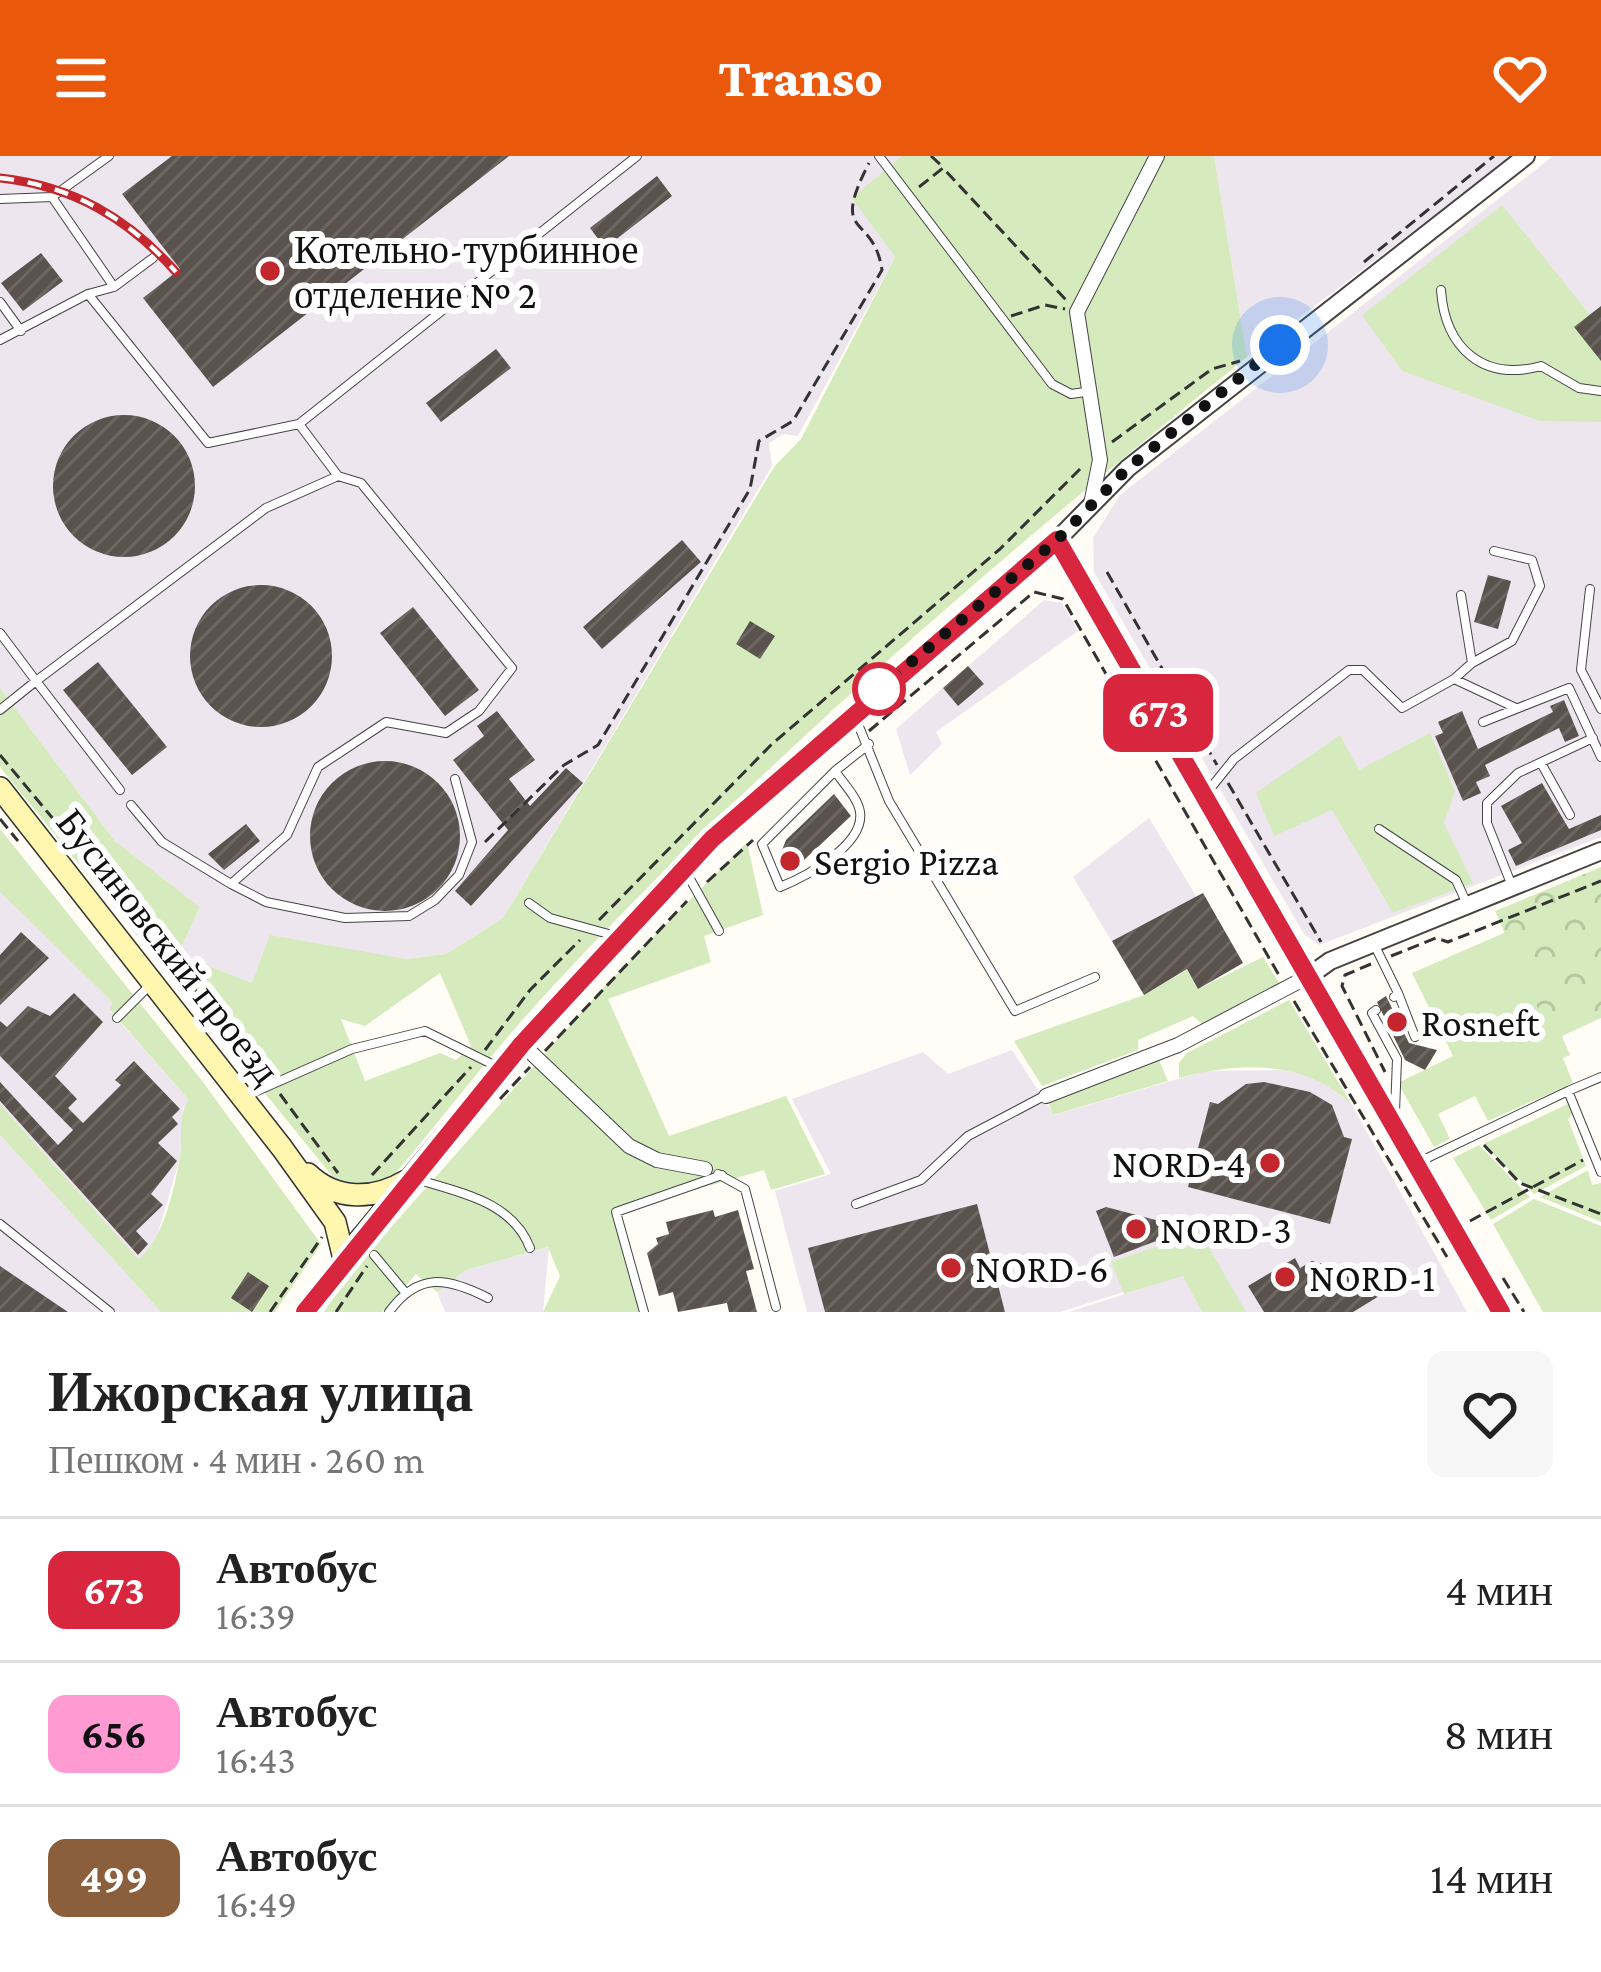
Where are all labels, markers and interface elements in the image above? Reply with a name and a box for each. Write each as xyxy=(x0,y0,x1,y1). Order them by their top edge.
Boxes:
icon: menu xyxy=(48,45,114,111)
icon: heart xyxy=(1487,45,1553,111)
text: Transo xyxy=(718,48,883,108)
place label: Котельно-турбинное отделение № 2 xyxy=(294,228,639,316)
marker: Котельно-турбинное отделение № 2 xyxy=(257,258,283,284)
your location xyxy=(1250,315,1310,375)
unlabelled marker xyxy=(854,664,904,714)
line badge: 673 xyxy=(1089,674,1227,752)
text: 673 xyxy=(1127,689,1189,736)
street label: Бусиновский проезд xyxy=(48,801,289,1092)
place label: Sergio Pizza xyxy=(814,840,999,884)
marker: Sergio Pizza xyxy=(777,848,803,874)
place label: Rosneft xyxy=(1421,1001,1540,1044)
marker: Rosneft xyxy=(1384,1009,1410,1035)
place label: NORD-4 xyxy=(1112,1142,1246,1185)
marker: NORD-4 xyxy=(1257,1150,1283,1176)
place label: NORD-3 xyxy=(1160,1208,1292,1251)
marker: NORD-3 xyxy=(1123,1216,1149,1242)
place label: NORD-6 xyxy=(975,1247,1109,1290)
marker: NORD-6 xyxy=(938,1255,964,1281)
place label: NORD-1 xyxy=(1309,1256,1435,1299)
marker: NORD-1 xyxy=(1272,1264,1298,1290)
button: heart xyxy=(1427,1351,1553,1477)
text: Ижорская улица xyxy=(48,1360,473,1423)
text: Пешком · 4 мин · 260 m xyxy=(48,1438,425,1481)
text: Автобус xyxy=(216,1543,378,1593)
text: 4 мин xyxy=(1445,1565,1553,1615)
text: 673 xyxy=(83,1566,145,1613)
text: 16:39 xyxy=(216,1594,296,1637)
text: Автобус xyxy=(216,1687,378,1737)
text: 8 мин xyxy=(1444,1709,1553,1759)
text: 656 xyxy=(81,1710,147,1757)
text: 16:43 xyxy=(216,1738,296,1781)
text: Автобус xyxy=(216,1831,378,1881)
text: 14 мин xyxy=(1430,1853,1553,1903)
text: 499 xyxy=(80,1854,148,1901)
text: 16:49 xyxy=(216,1882,297,1925)

